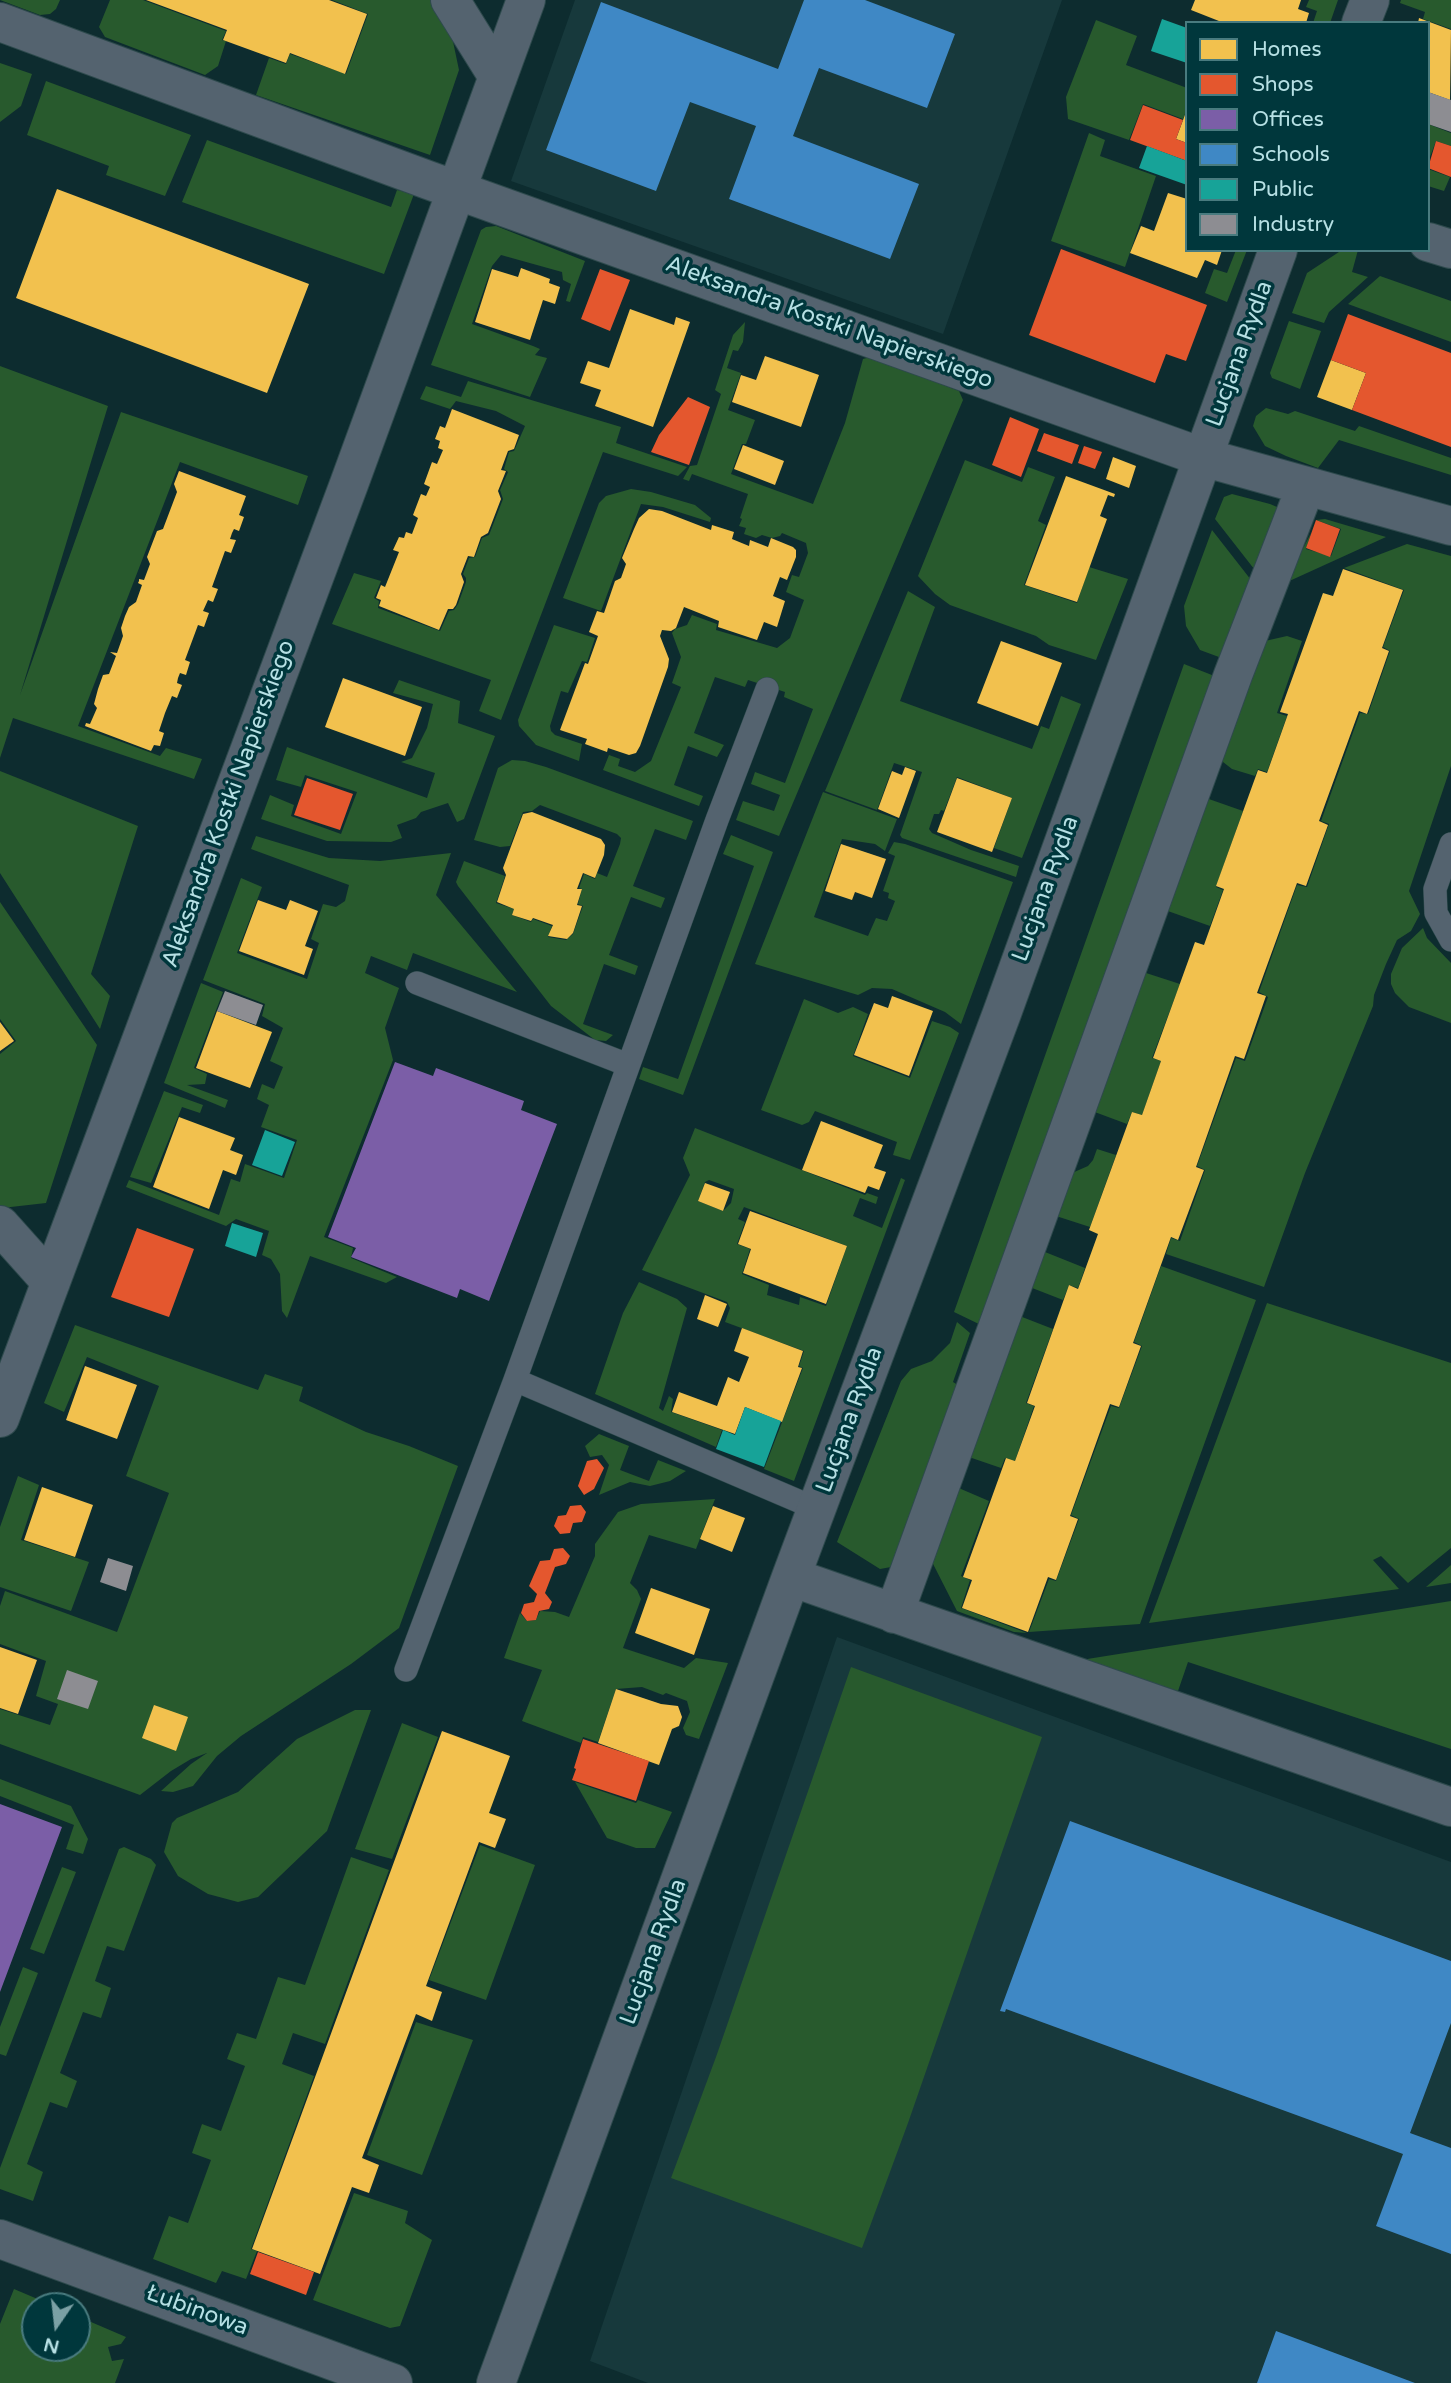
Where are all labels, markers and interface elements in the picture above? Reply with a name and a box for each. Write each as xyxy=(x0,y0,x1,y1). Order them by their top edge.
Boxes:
legend xyxy=(1185,21,1430,252)
text: Homes xyxy=(1252,37,1322,62)
text: Shops xyxy=(1252,72,1314,97)
text: Offices xyxy=(1252,107,1324,132)
text: Schools xyxy=(1252,142,1330,167)
text: Public xyxy=(1252,177,1314,202)
text: Industry xyxy=(1252,212,1334,237)
street label: Aleksandra Kostki Napierskiego xyxy=(662,251,996,395)
street label: Lucjana Rydla xyxy=(1201,277,1279,431)
street label: Aleksandra Kostki Napierskiego xyxy=(157,637,301,971)
street label: Lucjana Rydla xyxy=(1007,812,1085,966)
street label: Lucjana Rydla xyxy=(811,1343,889,1497)
street label: Lucjana Rydla xyxy=(615,1875,693,2029)
street label: Łubinowa xyxy=(142,2280,252,2342)
north arrow xyxy=(21,2292,91,2362)
text: N xyxy=(41,2333,61,2358)

